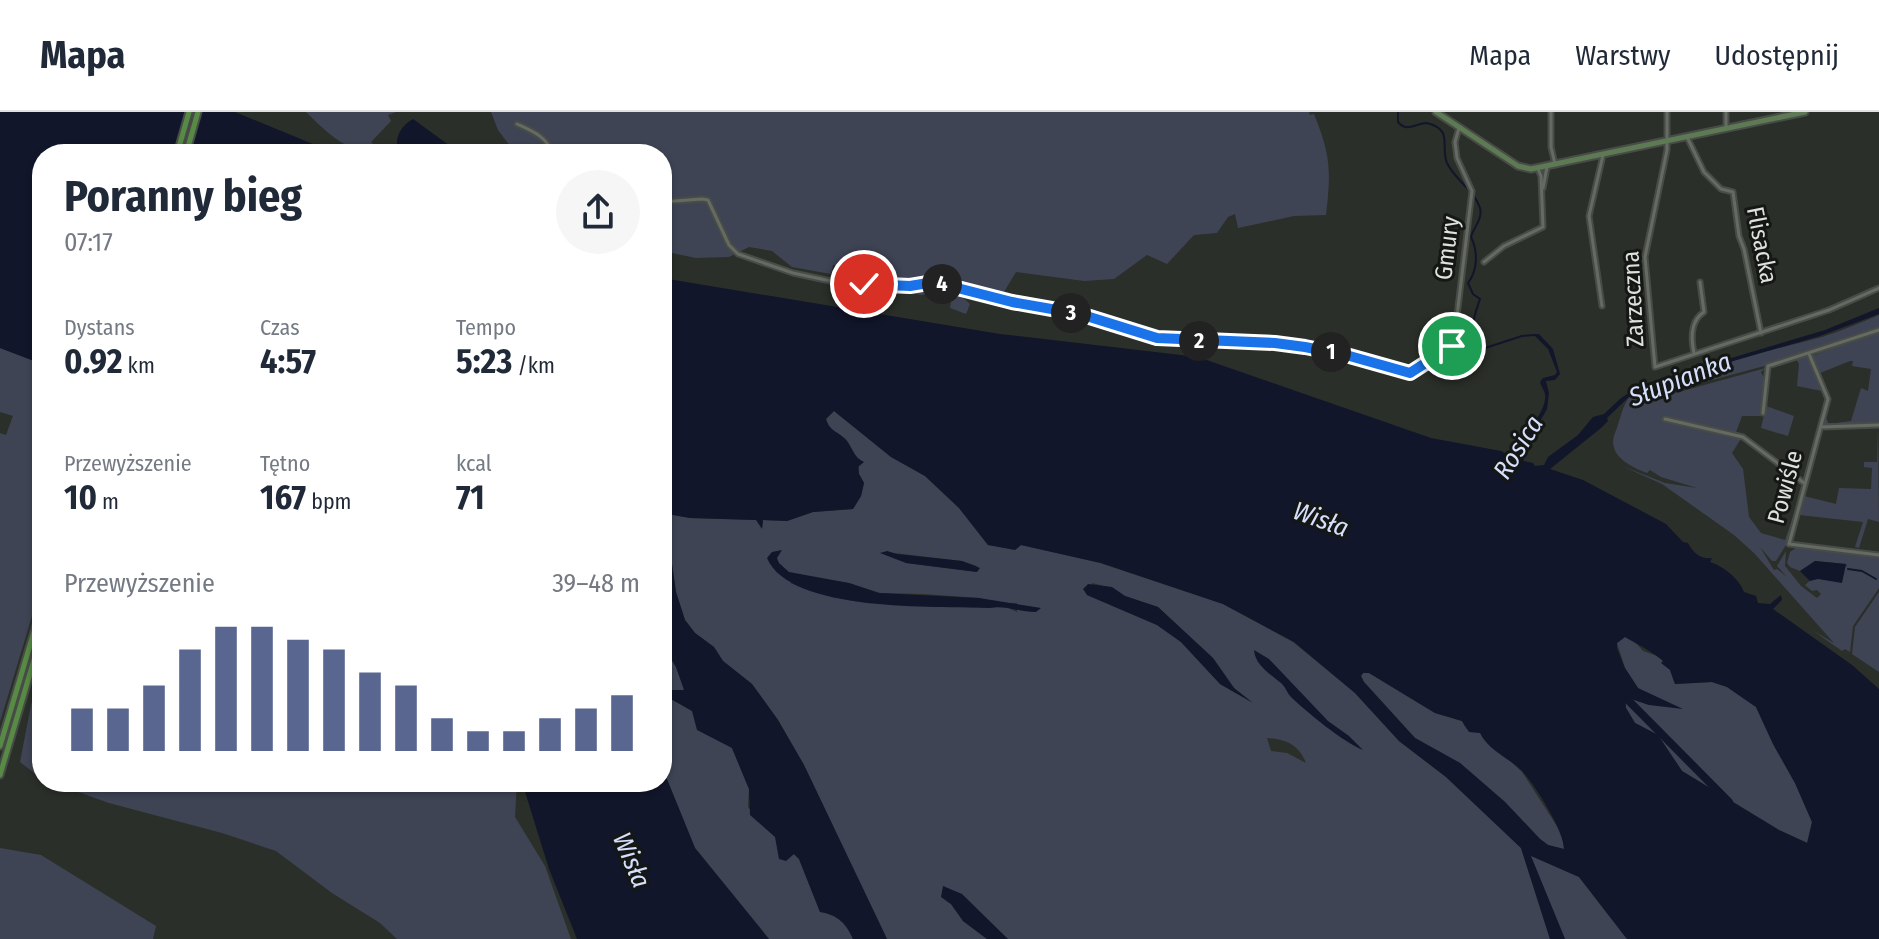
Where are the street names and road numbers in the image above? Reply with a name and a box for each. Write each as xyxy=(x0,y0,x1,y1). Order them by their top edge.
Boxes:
street label: Flisacka xyxy=(1741,204,1783,286)
street label: Gmury xyxy=(1429,214,1465,281)
street label: Zarzeczna xyxy=(1617,250,1649,348)
street label: Powiśle xyxy=(1762,447,1808,527)

